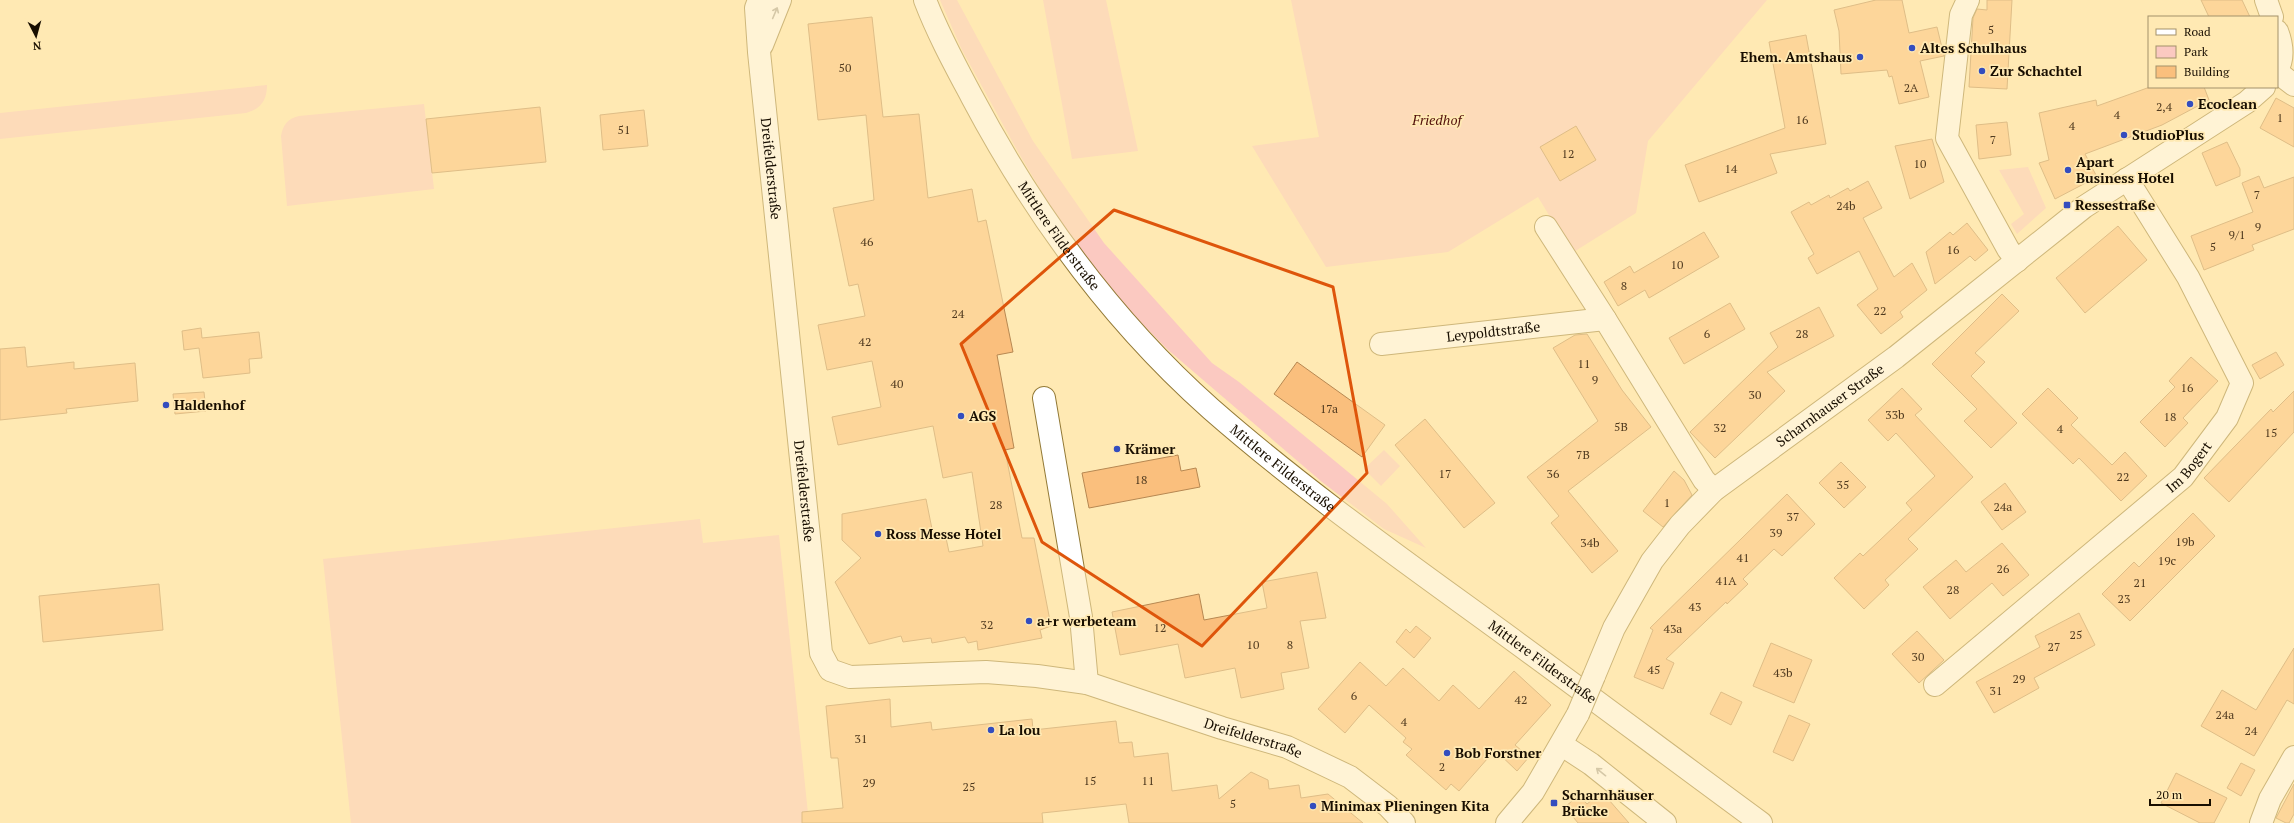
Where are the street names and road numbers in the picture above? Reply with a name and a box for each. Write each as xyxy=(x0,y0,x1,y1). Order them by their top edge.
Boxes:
street label: Dreifelderstraße xyxy=(757,117,786,221)
street label: Mittlere Filderstraße xyxy=(1014,177,1105,294)
street label: Leypoldtstraße xyxy=(1445,316,1541,346)
street label: Scharnhauser Straße xyxy=(1772,359,1888,451)
street label: Mittlere Filderstraße xyxy=(1227,420,1340,516)
street label: Im Bogert xyxy=(2162,437,2216,496)
street label: Dreifelderstraße xyxy=(790,439,819,543)
street label: Mittlere Filderstraße xyxy=(1485,615,1601,708)
street label: Dreifelderstraße xyxy=(1202,713,1306,762)

